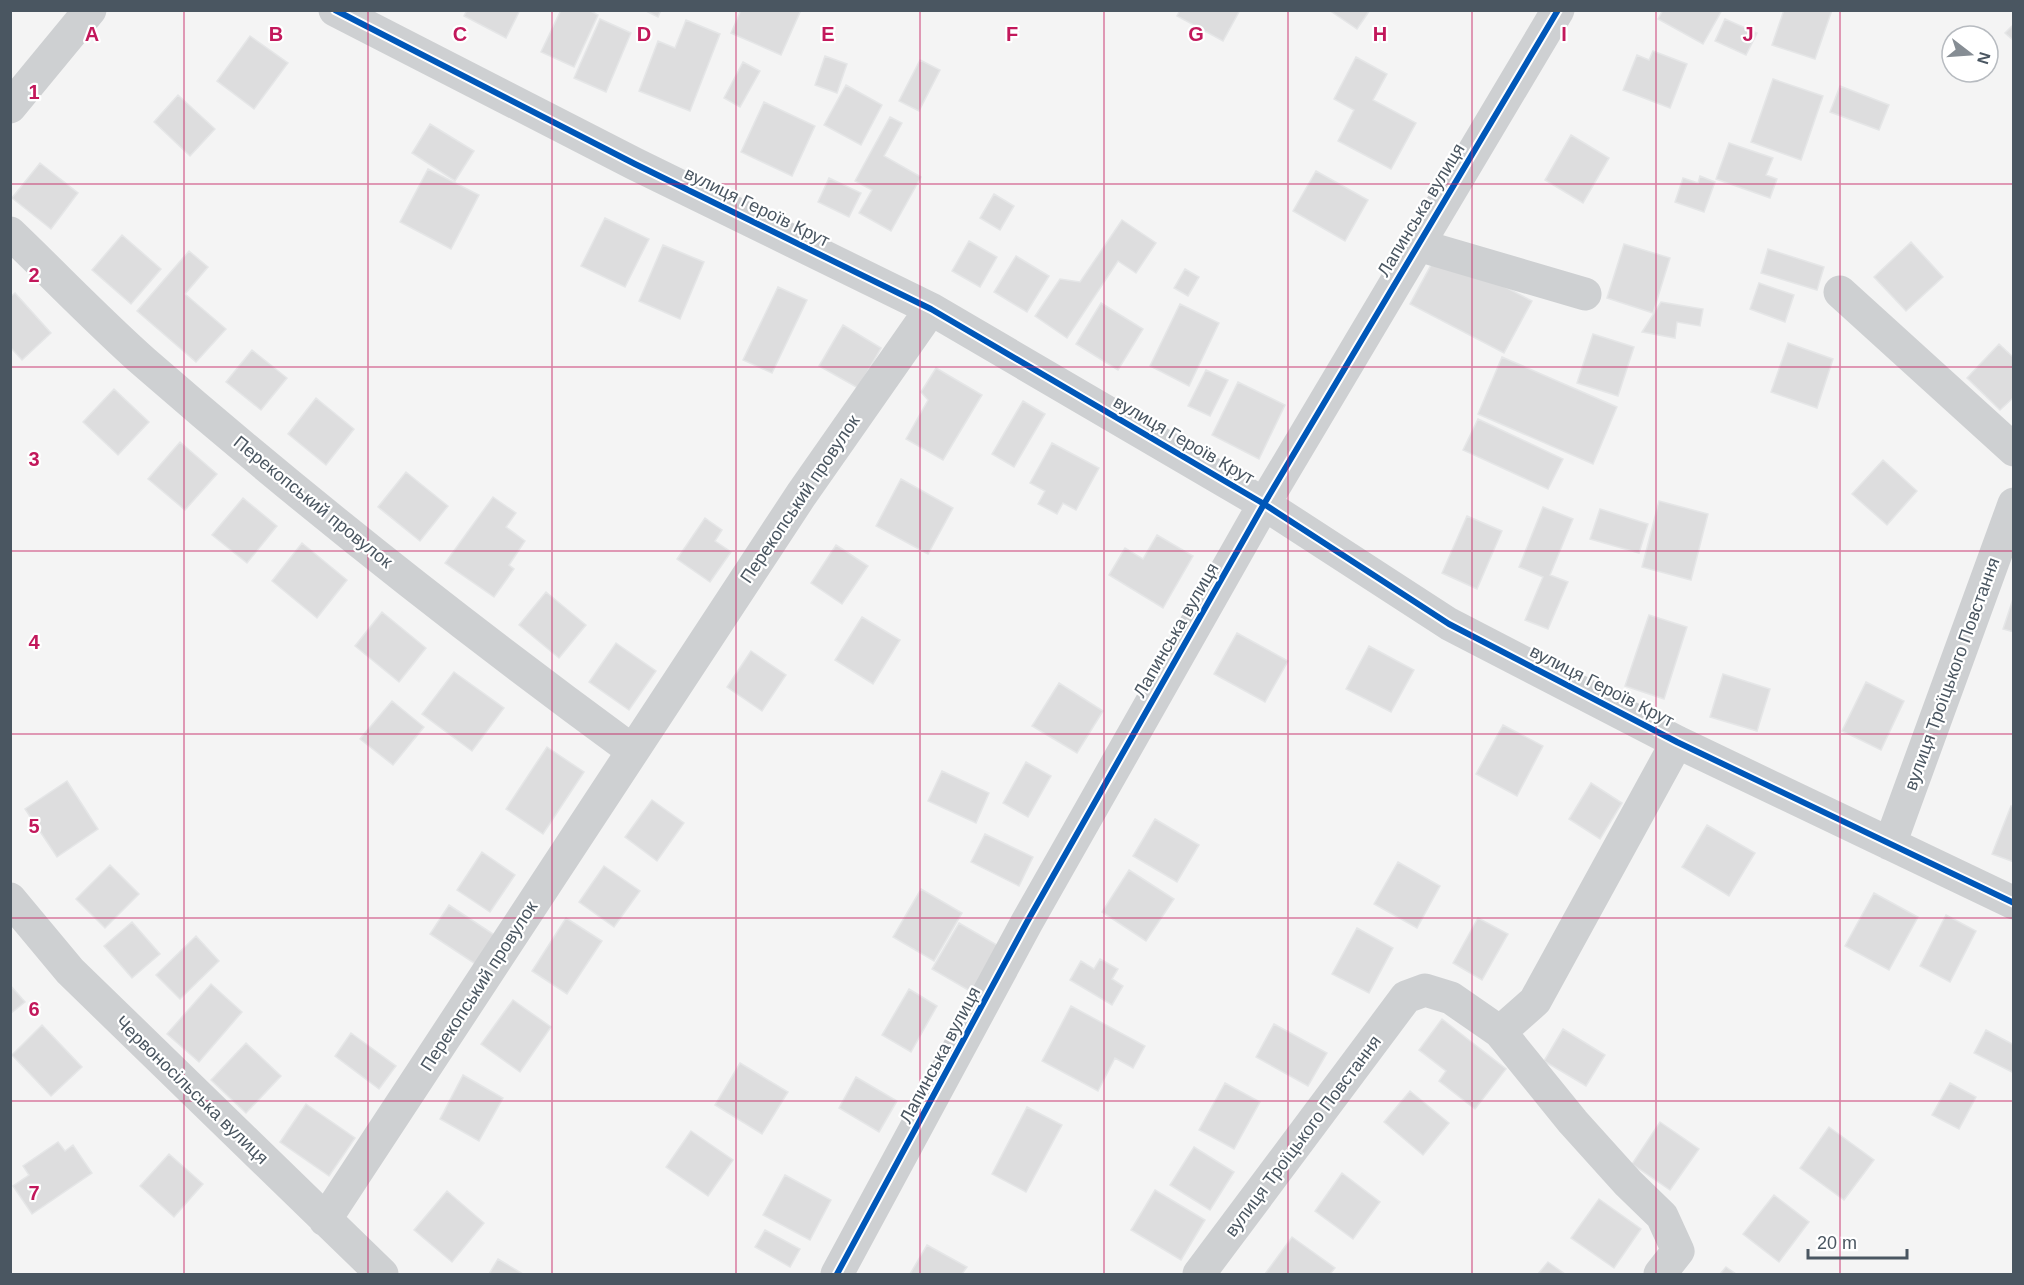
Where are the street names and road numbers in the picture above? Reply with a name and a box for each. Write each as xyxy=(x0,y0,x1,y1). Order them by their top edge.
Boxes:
street label: Лапинська вулиця xyxy=(1373,140,1469,280)
street label: вулиця Героїв Крут xyxy=(681,163,833,251)
street label: вулиця Героїв Крут xyxy=(1110,392,1258,488)
street label: Перекопський провулок xyxy=(736,411,864,587)
street label: Перекопський провулок xyxy=(230,432,396,572)
street label: вулиця Троїцького Повстання xyxy=(1900,555,2004,793)
street label: Лапинська вулиця xyxy=(1129,559,1223,701)
street label: вулиця Героїв Крут xyxy=(1527,641,1677,731)
street label: Перекопський провулок xyxy=(417,897,541,1075)
street label: Лапинська вулиця xyxy=(896,983,984,1127)
street label: Червоносільська вулиця xyxy=(112,1012,272,1168)
street label: вулиця Троїцького Повстання xyxy=(1221,1032,1385,1240)

